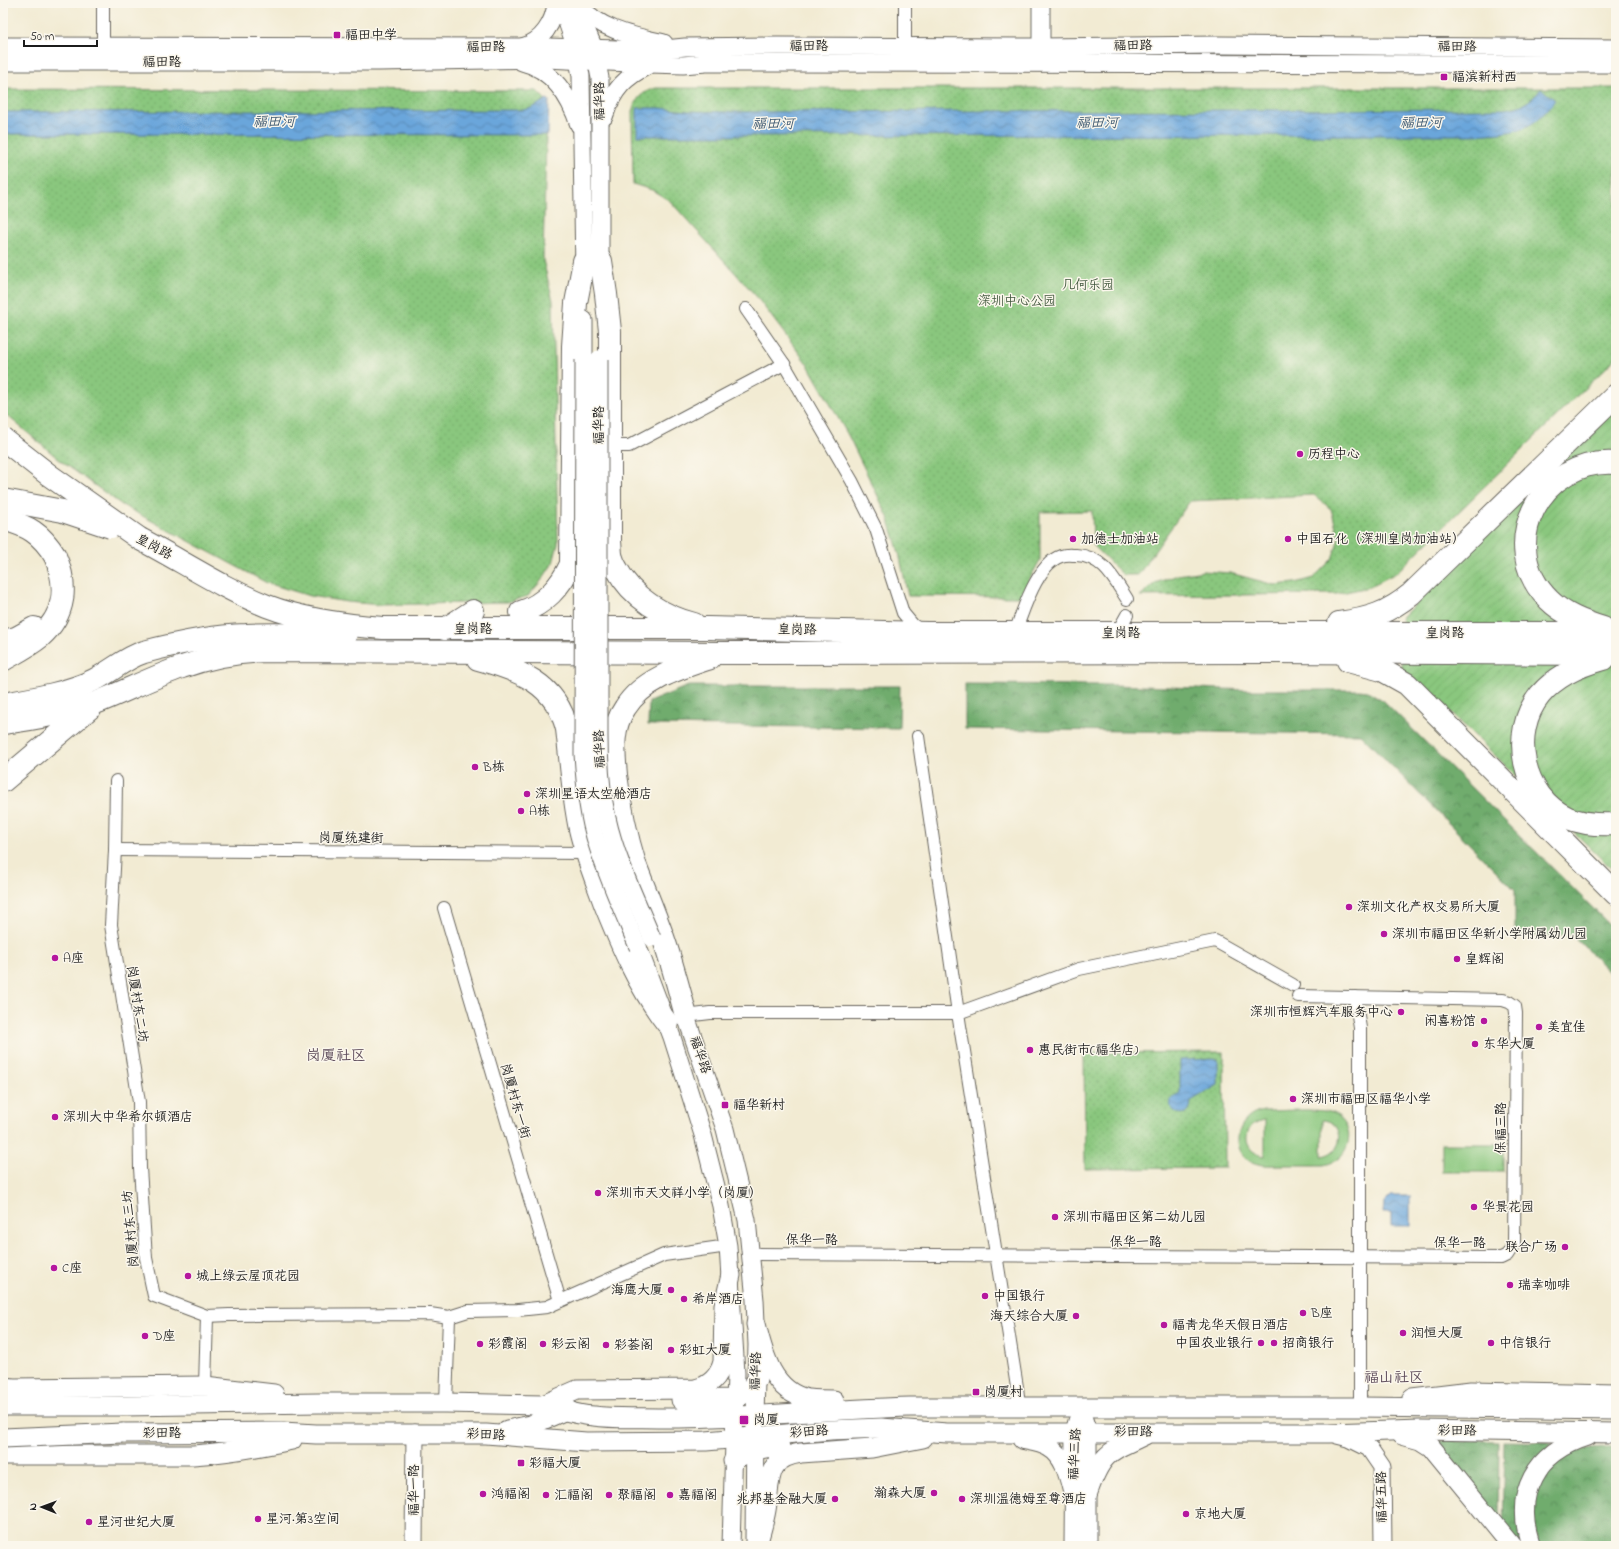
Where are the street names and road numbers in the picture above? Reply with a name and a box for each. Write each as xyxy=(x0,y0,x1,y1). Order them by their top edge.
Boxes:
street label: 福田路 xyxy=(1113,36,1153,56)
street label: 福田路 xyxy=(789,37,829,56)
street label: 福田路 xyxy=(1437,37,1477,57)
street label: 福田路 xyxy=(466,38,506,57)
street label: 福田路 xyxy=(142,53,182,72)
street label: 福华路 xyxy=(590,81,610,121)
street label: 福华路 xyxy=(590,405,609,445)
street label: 皇岗路 xyxy=(132,529,176,565)
street label: 皇岗路 xyxy=(453,620,493,639)
street label: 皇岗路 xyxy=(777,620,817,640)
street label: 皇岗路 xyxy=(1101,624,1141,643)
street label: 皇岗路 xyxy=(1425,624,1465,643)
street label: 福华路 xyxy=(590,729,610,769)
street label: 岗厦统建街 xyxy=(318,829,384,848)
street label: 岗厦村东二坊 xyxy=(122,964,152,1044)
street label: 福华路 xyxy=(685,1033,715,1077)
street label: 岗厦村东一街 xyxy=(495,1061,535,1141)
street label: 保福三路 xyxy=(1492,1102,1511,1154)
street label: 岗厦村东三坊 xyxy=(118,1189,144,1269)
street label: 保华一路 xyxy=(786,1231,838,1250)
street label: 保华一路 xyxy=(1110,1233,1162,1252)
street label: 保华一路 xyxy=(1434,1234,1486,1253)
street label: 福华路 xyxy=(746,1351,766,1391)
street label: 彩田路 xyxy=(789,1421,829,1443)
street label: 彩田路 xyxy=(1437,1421,1477,1441)
street label: 彩田路 xyxy=(1113,1422,1153,1442)
street label: 彩田路 xyxy=(142,1424,182,1443)
street label: 彩田路 xyxy=(466,1424,506,1446)
street label: 福华三路 xyxy=(1064,1428,1086,1480)
street label: 福华一路 xyxy=(405,1464,424,1516)
street label: 福华五路 xyxy=(1372,1471,1392,1523)

